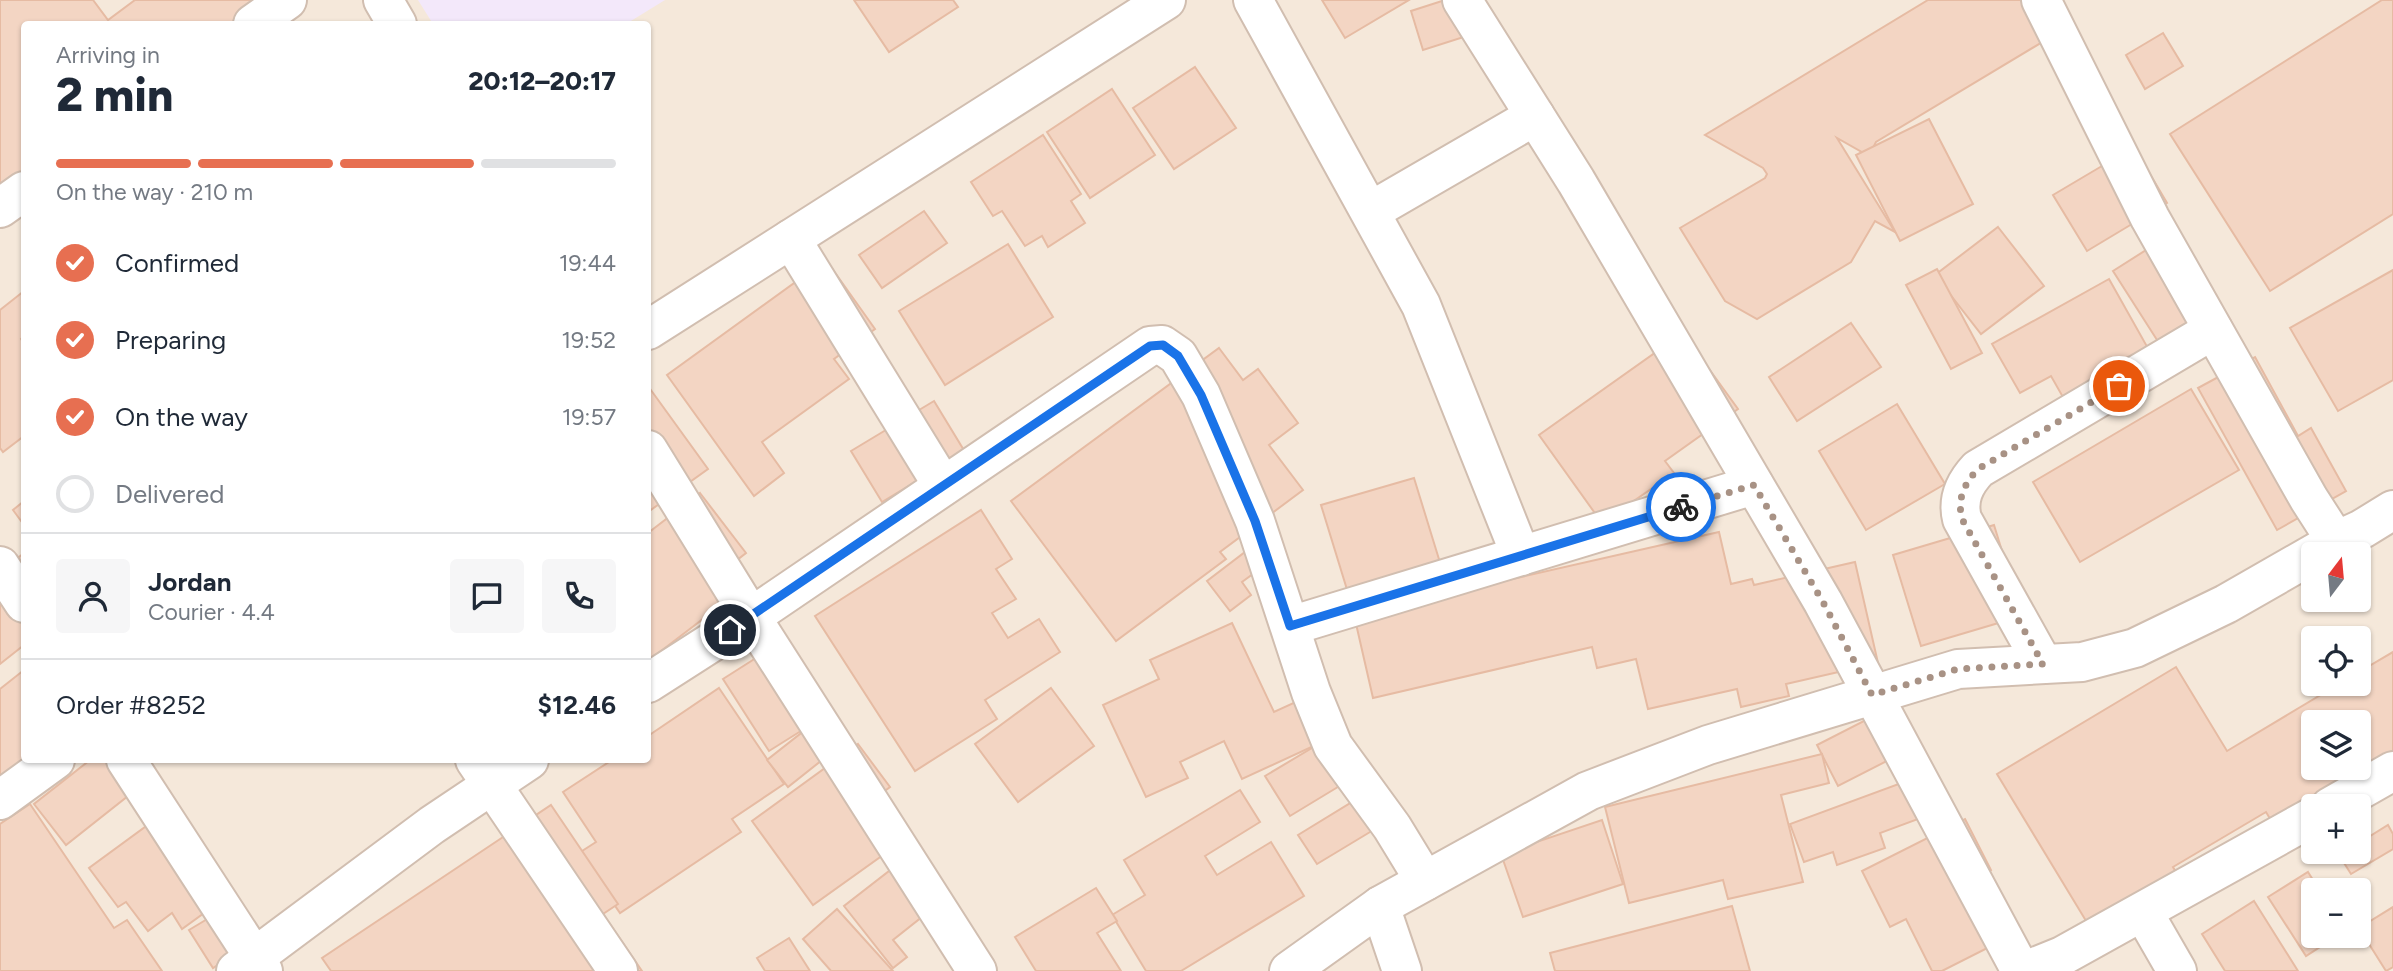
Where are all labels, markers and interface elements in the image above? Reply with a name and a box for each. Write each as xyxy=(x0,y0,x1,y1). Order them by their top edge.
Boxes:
text: Arriving in xyxy=(56,41,160,69)
text: 20:12–20:17 xyxy=(468,65,616,97)
text: 2 min xyxy=(56,67,173,123)
text: On the way · 210 m xyxy=(56,178,253,206)
icon: check xyxy=(56,244,94,282)
text: Confirmed xyxy=(115,247,239,279)
text: 19:44 xyxy=(559,249,616,277)
icon: check xyxy=(56,321,94,359)
text: Preparing xyxy=(115,324,226,356)
text: 19:52 xyxy=(562,326,616,354)
pin xyxy=(2089,356,2149,416)
icon: bag xyxy=(2100,367,2138,405)
icon: check xyxy=(56,398,94,436)
text: On the way xyxy=(115,401,248,433)
text: 19:57 xyxy=(562,403,616,431)
courier xyxy=(1646,472,1716,542)
text: Delivered xyxy=(115,478,224,510)
icon: bike xyxy=(1662,488,1700,526)
north arrow xyxy=(2301,542,2371,612)
map controls xyxy=(2301,542,2371,948)
button: person xyxy=(56,559,130,633)
button: chat xyxy=(450,559,524,633)
button: phone xyxy=(542,559,616,633)
text: Jordan xyxy=(148,566,231,598)
text: Courier · 4.4 xyxy=(148,598,275,626)
pin xyxy=(700,600,760,660)
icon: home xyxy=(711,611,749,649)
button: locate xyxy=(2301,626,2371,696)
text: Order #8252 xyxy=(56,689,206,721)
text: $12.46 xyxy=(538,689,616,721)
button: layers xyxy=(2301,710,2371,780)
button: + xyxy=(2301,794,2371,864)
button: − xyxy=(2301,878,2371,948)

